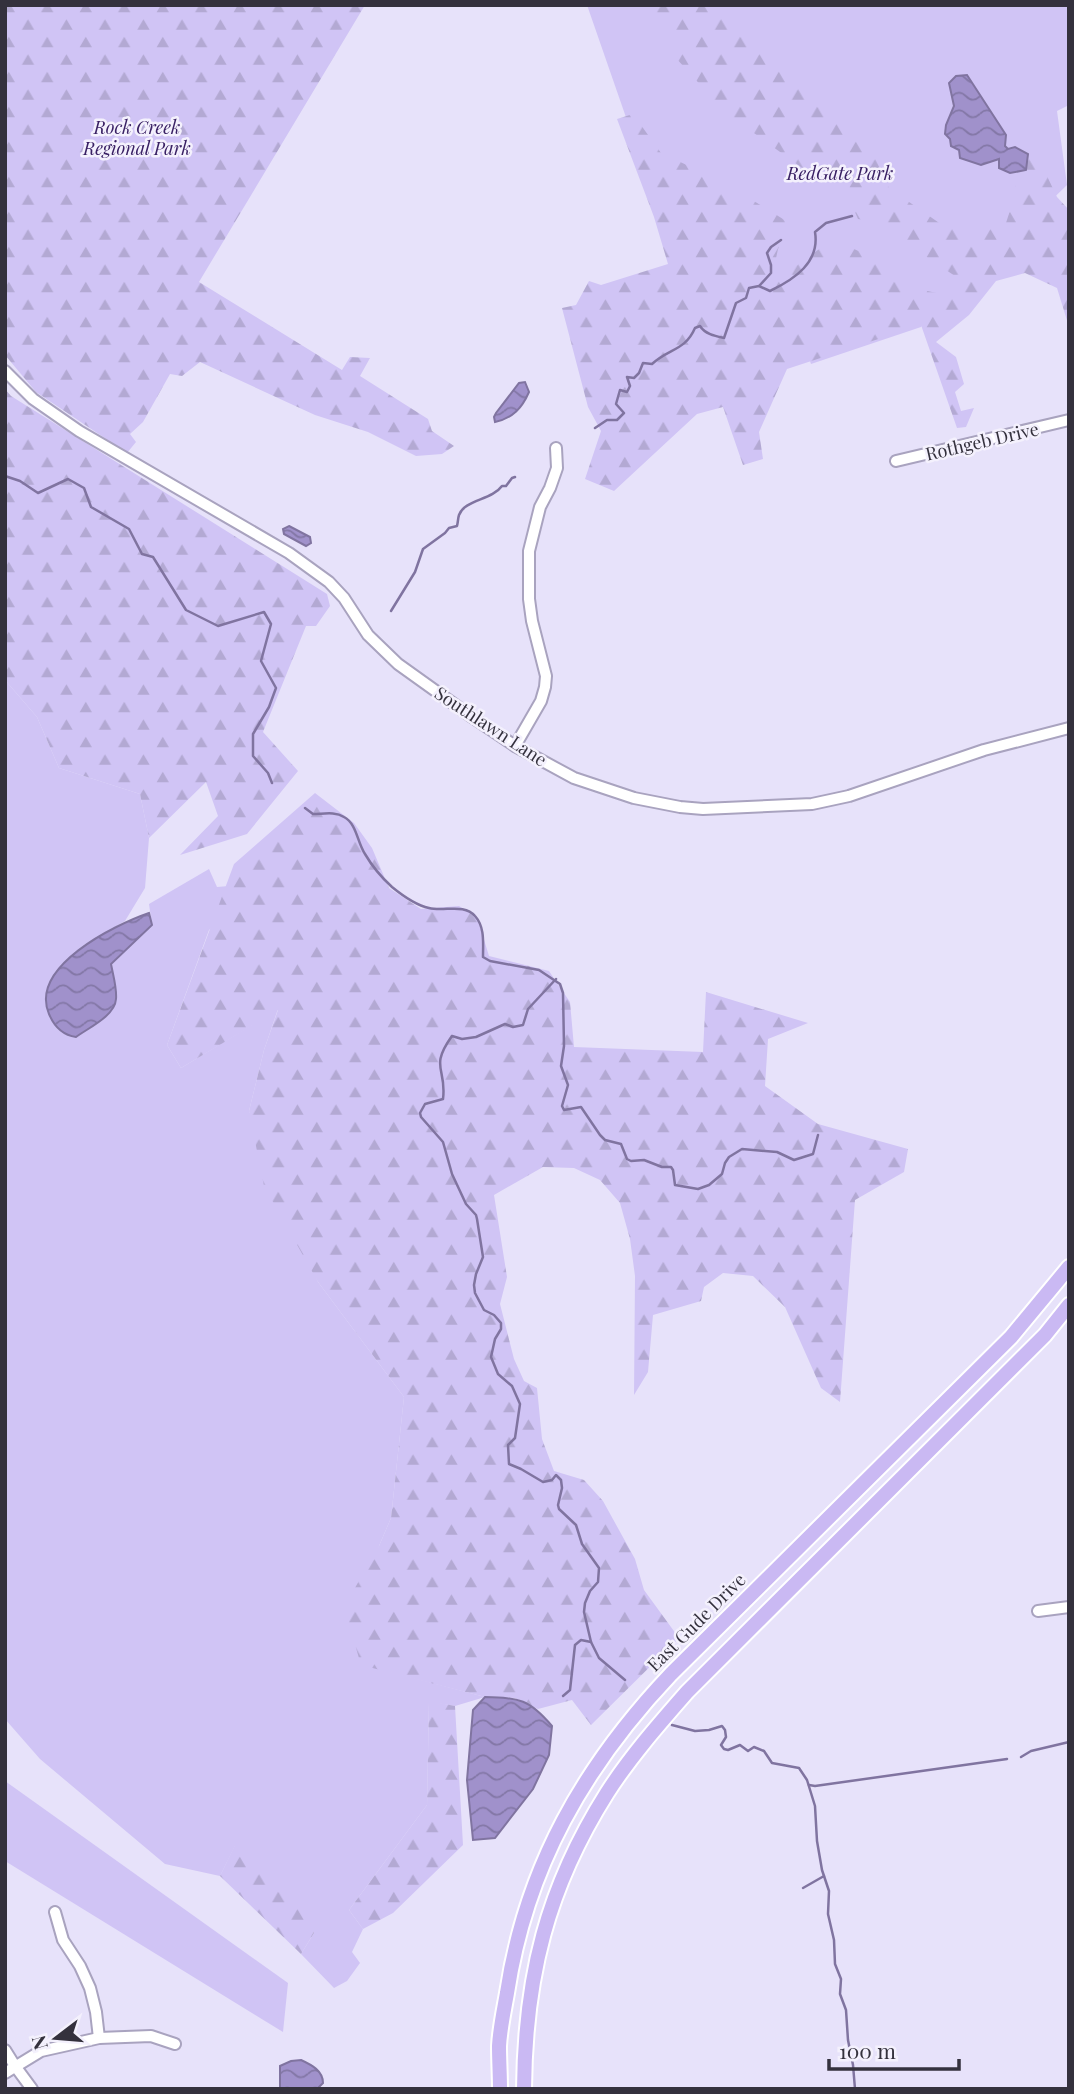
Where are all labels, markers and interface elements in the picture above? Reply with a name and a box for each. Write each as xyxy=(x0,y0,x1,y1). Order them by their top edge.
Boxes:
park label: Rock Creek Regional Park xyxy=(82,115,191,160)
park label: RedGate Park xyxy=(786,161,893,185)
street label: Rothgeb Drive xyxy=(923,416,1041,466)
street label: Southlawn Lane xyxy=(430,681,552,771)
street label: East Gude Drive xyxy=(642,1568,750,1676)
north arrow xyxy=(21,2003,91,2073)
scale bar xyxy=(829,2028,958,2072)
text: N xyxy=(24,2033,53,2053)
text: 100 m xyxy=(839,2036,896,2064)

